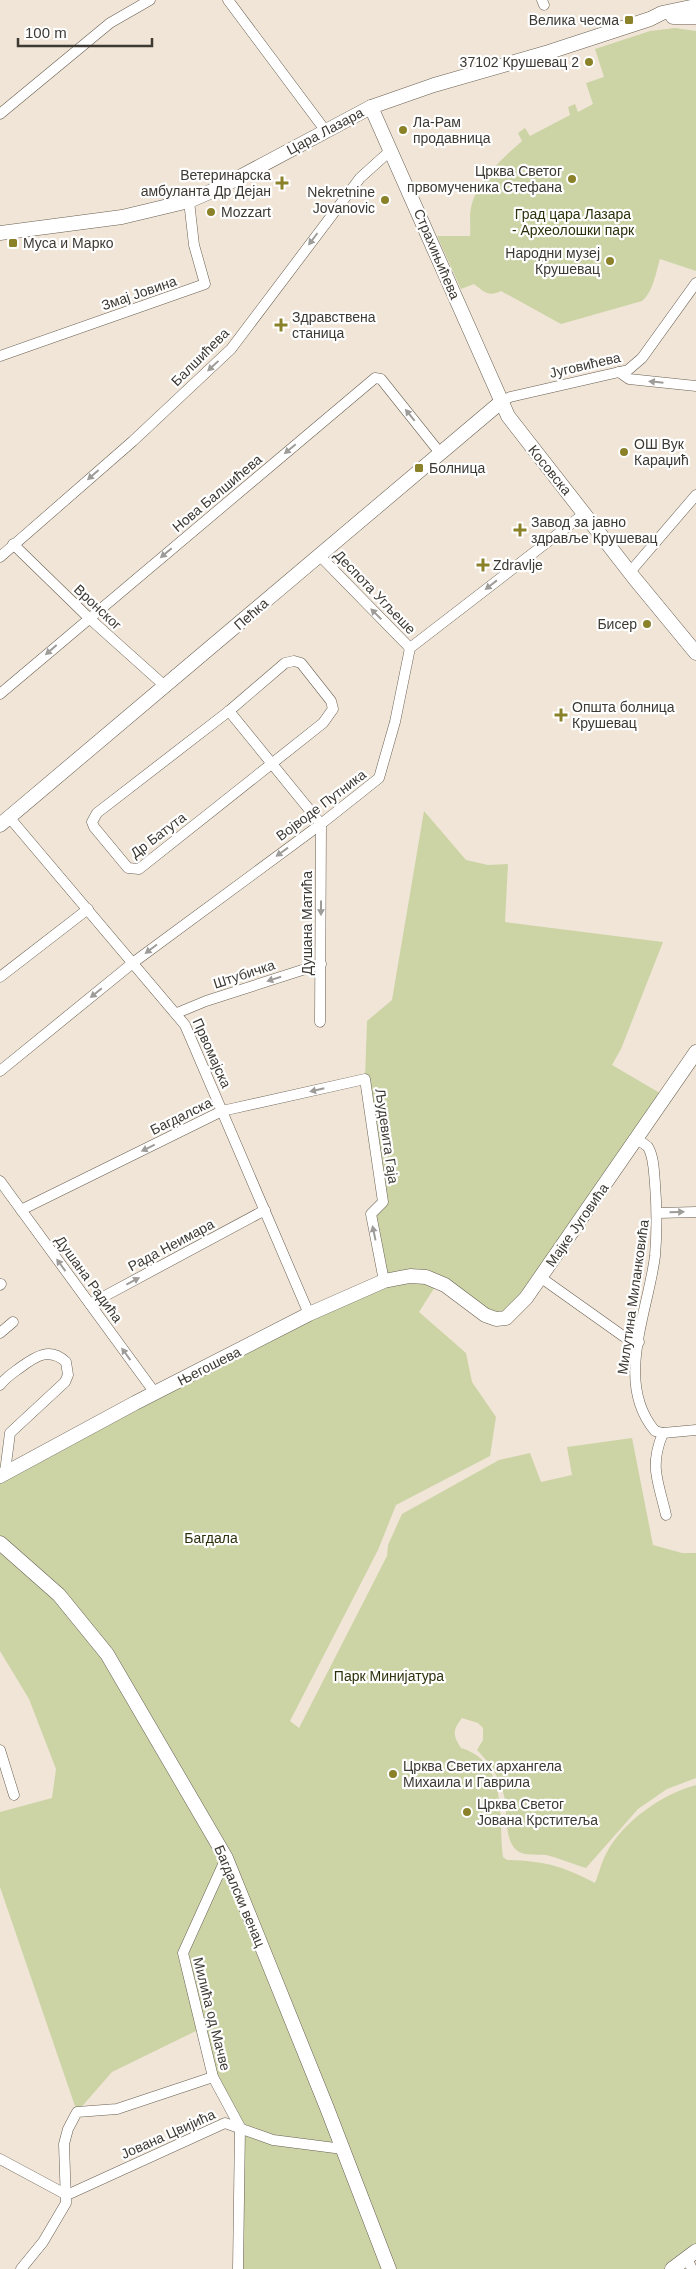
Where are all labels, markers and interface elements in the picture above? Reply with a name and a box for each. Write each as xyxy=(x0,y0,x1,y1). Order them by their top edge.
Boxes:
place label: Велика чесма xyxy=(529,12,619,28)
marker: Велика чесма xyxy=(623,14,635,26)
scale bar xyxy=(18,15,151,47)
text: 100 m xyxy=(25,24,67,41)
place label: 37102 Крушевац 2 xyxy=(460,54,579,70)
marker: 37102 Крушевац 2 xyxy=(583,56,595,68)
street label: Цара Лазара xyxy=(284,104,366,158)
place label: Ла-Рам продавница xyxy=(413,114,491,146)
marker: Ла-Рам продавница xyxy=(397,124,409,136)
place label: Црква Светог првомученика Стефана xyxy=(407,163,562,195)
place label: Ветеринарска амбуланта Др Дејан xyxy=(141,167,271,199)
marker: Црква Светог првомученика Стефана xyxy=(566,173,578,185)
marker: Ветеринарска амбуланта Др Дејан xyxy=(275,176,289,190)
place label: Nekretnine Jovanovic xyxy=(307,184,375,216)
marker: Nekretnine Jovanovic xyxy=(379,194,391,206)
place label: Mozzart xyxy=(221,204,271,220)
marker: Mozzart xyxy=(205,206,217,218)
street label: Страхињићева xyxy=(411,206,463,302)
park label: Град цара Лазара - Археолошки парк xyxy=(512,206,635,238)
one-way arrow xyxy=(308,232,318,246)
place label: Муса и Марко xyxy=(23,235,114,251)
marker: Муса и Марко xyxy=(7,237,19,249)
place label: Народни музеј Крушевац xyxy=(505,245,600,277)
marker: Народни музеј Крушевац xyxy=(604,255,616,267)
street label: Змај Јовина xyxy=(99,273,179,313)
place label: Здравствена станица xyxy=(292,309,376,341)
marker: Здравствена станица xyxy=(274,318,288,332)
street label: Балшићева xyxy=(168,325,232,389)
street label: Југовићева xyxy=(548,349,622,381)
one-way arrow xyxy=(207,360,219,372)
one-way arrow xyxy=(648,378,664,386)
one-way arrow xyxy=(404,409,415,422)
place label: ОШ Вук Караџић xyxy=(634,436,689,468)
street label: Косовска xyxy=(525,442,575,498)
one-way arrow xyxy=(285,443,297,455)
marker: ОШ Вук Караџић xyxy=(618,446,630,458)
street label: Нова Балшићева xyxy=(169,451,265,535)
place label: Болница xyxy=(429,460,485,476)
marker: Болница xyxy=(413,462,425,474)
one-way arrow xyxy=(86,470,99,481)
place label: Завод за јавно здравље Крушевац xyxy=(531,514,658,546)
marker: Завод за јавно здравље Крушевац xyxy=(513,523,527,537)
street label: Деспота Угљеше xyxy=(331,547,419,637)
one-way arrow xyxy=(160,548,173,559)
place label: Zdravlje xyxy=(493,557,543,573)
marker: Zdravlje xyxy=(477,559,489,571)
one-way arrow xyxy=(485,580,498,591)
street label: Вронског xyxy=(71,581,125,633)
street label: Пећка xyxy=(231,595,271,633)
one-way arrow xyxy=(370,608,382,620)
place label: Бисер xyxy=(597,616,637,632)
marker: Бисер xyxy=(641,618,653,630)
one-way arrow xyxy=(46,644,58,656)
place label: Општа болница Крушевац xyxy=(572,699,675,731)
marker: Општа болница Крушевац xyxy=(554,708,568,722)
street label: Војводе Путника xyxy=(273,766,369,844)
street label: Др Батута xyxy=(127,809,189,861)
one-way arrow xyxy=(276,847,289,858)
street label: Душана Матића xyxy=(299,871,315,975)
one-way arrow xyxy=(317,900,325,916)
one-way arrow xyxy=(144,944,158,954)
street label: Штубичка xyxy=(211,956,277,991)
one-way arrow xyxy=(267,976,282,983)
one-way arrow xyxy=(90,987,103,998)
street label: Првомајска xyxy=(190,1016,235,1091)
one-way arrow xyxy=(309,1086,325,1094)
street label: Људевита Гаја xyxy=(372,1087,402,1185)
street label: Багдалска xyxy=(147,1094,215,1138)
one-way arrow xyxy=(141,1144,155,1152)
street label: Мајке Југовића xyxy=(542,1180,612,1270)
one-way arrow xyxy=(669,1208,685,1216)
street label: Рада Неимара xyxy=(125,1215,217,1274)
street label: Милутина Миланковића xyxy=(614,1218,652,1376)
one-way arrow xyxy=(370,1225,378,1241)
street label: Душана Радића xyxy=(52,1232,126,1326)
one-way arrow xyxy=(57,1258,67,1271)
one-way arrow xyxy=(126,1277,140,1285)
street label: Његошева xyxy=(175,1343,243,1389)
one-way arrow xyxy=(121,1348,132,1361)
park label: Багдала xyxy=(184,1530,238,1546)
park label: Парк Минијатура xyxy=(334,1668,444,1684)
place label: Црква Светих архангела Михаила и Гаврила xyxy=(403,1758,562,1790)
marker: Црква Светих архангела Михаила и Гаврила xyxy=(387,1768,399,1780)
place label: Црква Светог Јована Крститеља xyxy=(477,1796,598,1828)
marker: Црква Светог Јована Крститеља xyxy=(461,1806,473,1818)
street label: Багдалски венац xyxy=(211,1843,269,1949)
street label: Милића од Мачве xyxy=(190,1956,234,2072)
street label: Јована Цвијића xyxy=(118,2106,218,2162)

